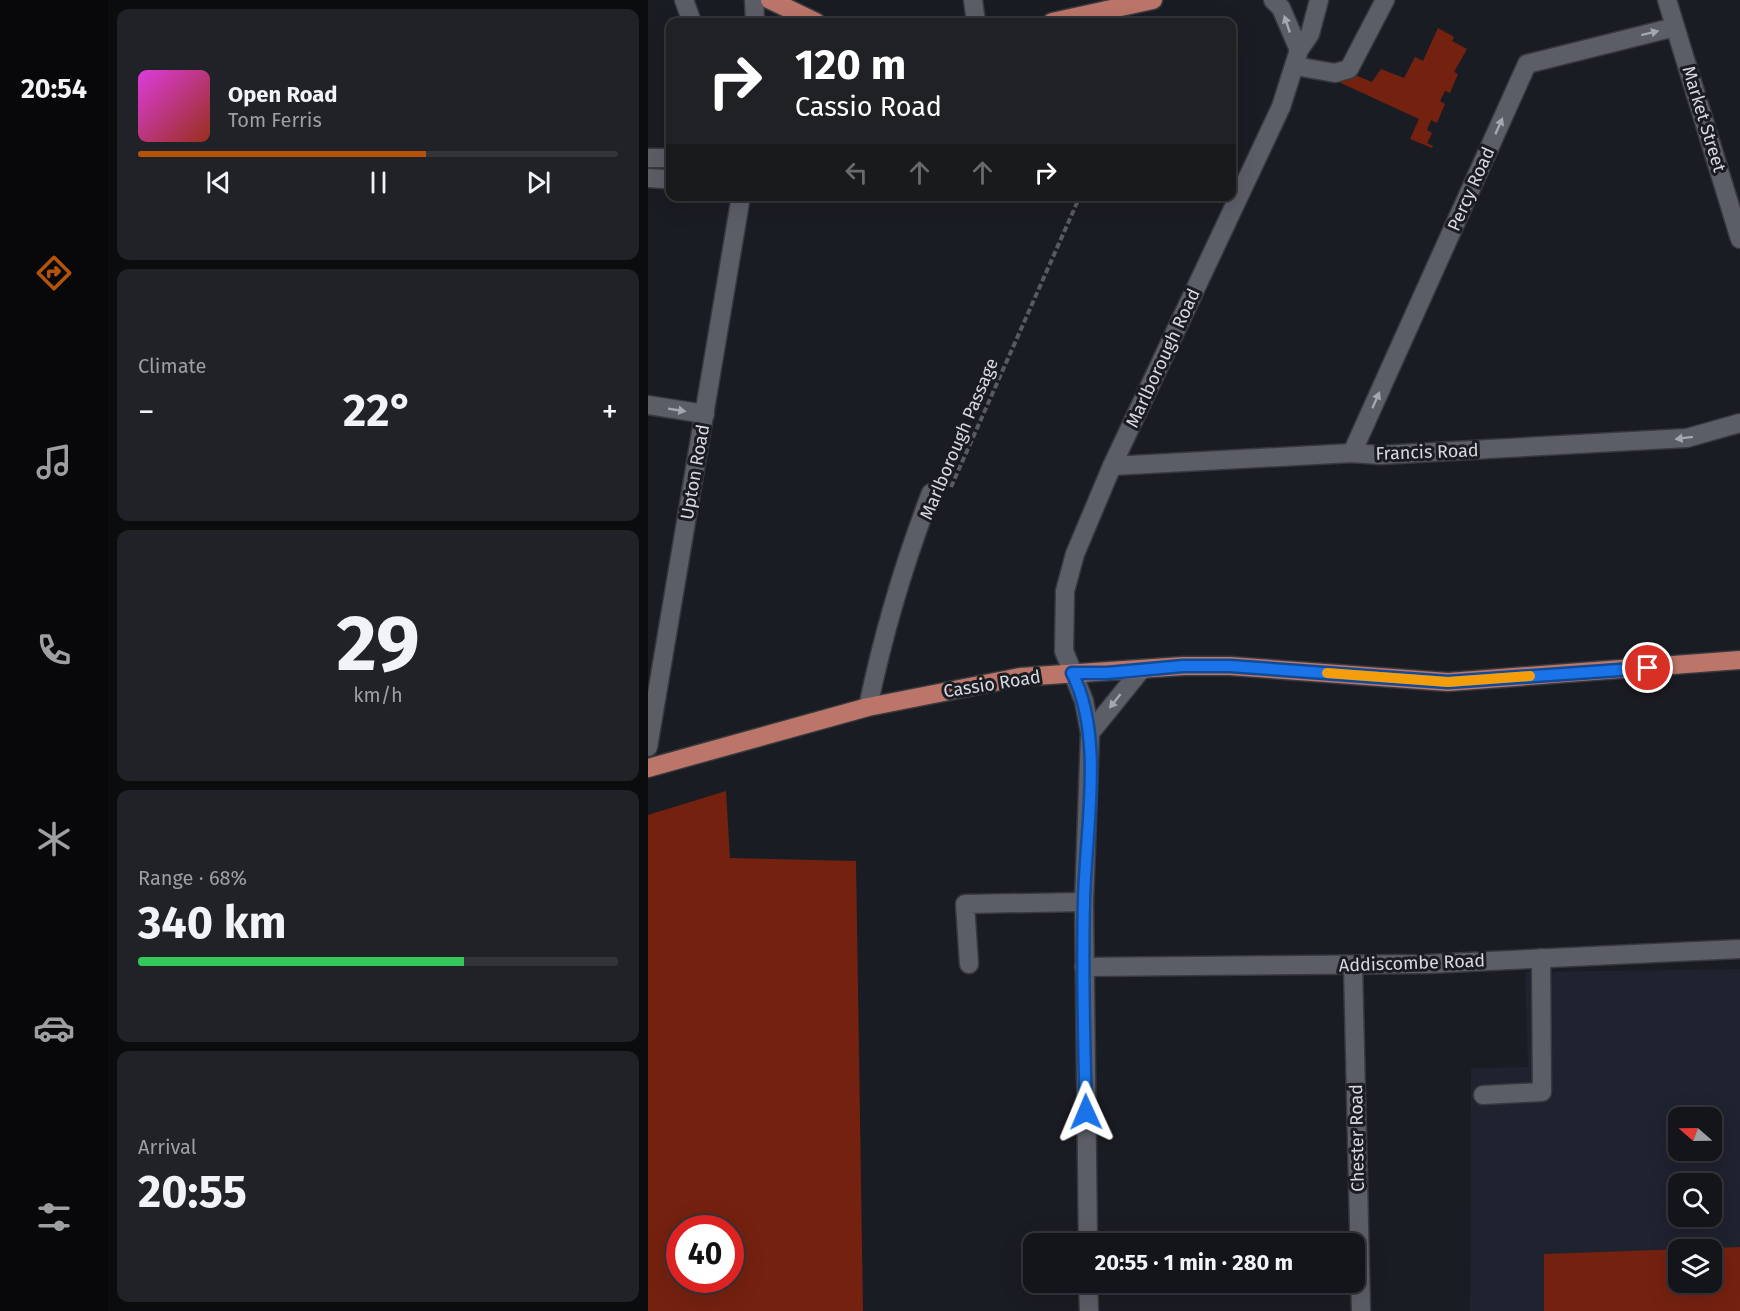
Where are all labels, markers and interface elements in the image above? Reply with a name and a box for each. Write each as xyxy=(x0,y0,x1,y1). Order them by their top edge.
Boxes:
one-way arrow xyxy=(1282,15,1292,33)
one-way arrow xyxy=(1641,28,1659,38)
text: 120 m xyxy=(795,40,906,90)
icon: right xyxy=(696,42,774,120)
street label: Market Street xyxy=(1677,63,1731,175)
text: 20:54 xyxy=(21,73,87,105)
text: Open Road xyxy=(228,81,338,108)
text: Cassio Road xyxy=(795,91,942,123)
text: Tom Ferris xyxy=(228,108,322,132)
one-way arrow xyxy=(1494,117,1504,135)
street label: Percy Road xyxy=(1443,143,1499,235)
icon: left xyxy=(840,156,873,189)
icon: ahead xyxy=(903,156,936,189)
icon: ahead xyxy=(966,156,999,189)
icon: right xyxy=(1029,156,1062,189)
icon: previous xyxy=(202,166,235,199)
icon: pause xyxy=(362,166,395,199)
icon: next xyxy=(522,166,555,199)
icon: directions xyxy=(33,252,75,294)
street label: Marlborough Road xyxy=(1121,285,1205,431)
text: Climate xyxy=(138,354,206,378)
street label: Marlborough Passage xyxy=(915,355,1003,523)
text: 22° xyxy=(343,384,413,438)
one-way arrow xyxy=(1371,391,1380,408)
text: − xyxy=(138,392,155,432)
text: + xyxy=(602,392,618,432)
one-way arrow xyxy=(667,405,686,414)
street label: Upton Road xyxy=(676,423,714,521)
one-way arrow xyxy=(1674,433,1693,442)
street label: Francis Road xyxy=(1375,439,1479,465)
icon: music xyxy=(33,441,75,483)
text: 29 xyxy=(336,597,420,691)
icon: phone xyxy=(33,629,75,671)
pin xyxy=(1622,642,1673,693)
icon: arrive xyxy=(1631,651,1664,684)
street label: Cassio Road xyxy=(942,665,1042,703)
text: km/h xyxy=(353,683,403,707)
one-way arrow xyxy=(1108,693,1121,709)
icon: climate xyxy=(33,818,75,860)
text: Range · 68% xyxy=(138,866,247,890)
text: 340 km xyxy=(138,896,287,950)
street label: Addiscombe Road xyxy=(1339,949,1485,977)
icon: car xyxy=(33,1007,75,1049)
position arrow xyxy=(1054,1080,1118,1144)
street label: Chester Road xyxy=(1345,1084,1369,1192)
north arrow xyxy=(1668,1107,1722,1161)
map controls xyxy=(1668,1107,1722,1293)
text: Arrival xyxy=(138,1135,197,1159)
text: 20:55 xyxy=(138,1165,247,1219)
button: search xyxy=(1668,1173,1722,1227)
icon: filters xyxy=(33,1196,75,1238)
speed limit sign: 40 xyxy=(666,1215,744,1293)
button: layers xyxy=(1668,1239,1722,1293)
text: 20:55 · 1 min · 280 m xyxy=(1095,1249,1293,1276)

